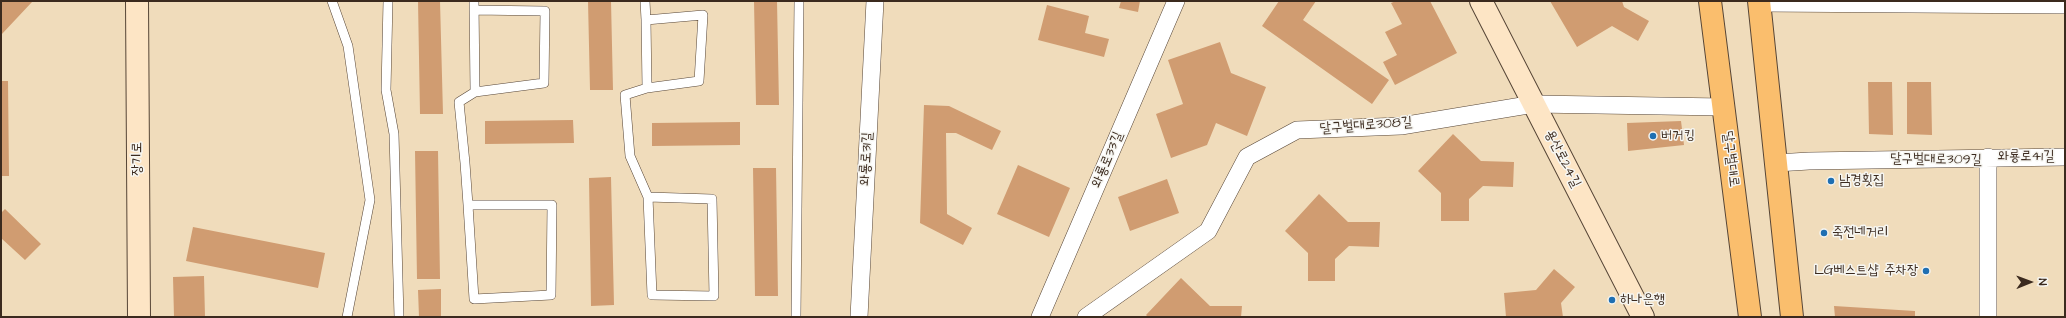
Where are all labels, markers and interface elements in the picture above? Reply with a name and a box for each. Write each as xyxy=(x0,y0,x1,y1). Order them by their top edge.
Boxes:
street label: 달구벌대로308길 xyxy=(1319,114,1413,138)
street label: 용산로24길 xyxy=(1540,127,1584,191)
place label: 버거킹 xyxy=(1661,128,1695,144)
street label: 와룡로33길 xyxy=(1089,129,1127,191)
street label: 달구벌대로 xyxy=(1718,130,1742,188)
marker: 버거킹 xyxy=(1648,131,1658,141)
street label: 와룡로31길 xyxy=(857,132,877,186)
street label: 장기로 xyxy=(130,142,146,176)
street label: 와룡로41길 xyxy=(1998,149,2054,165)
street label: 달구벌대로309길 xyxy=(1890,151,1982,169)
place label: 남경횟집 xyxy=(1839,173,1884,189)
marker: 남경횟집 xyxy=(1826,176,1836,186)
place label: 죽전네거리 xyxy=(1832,225,1888,241)
marker: 죽전네거리 xyxy=(1819,228,1829,238)
north arrow xyxy=(2010,262,2050,302)
place label: LG베스트샵 주차장 xyxy=(1814,263,1918,279)
marker: LG베스트샵 주차장 xyxy=(1921,266,1931,276)
text: N xyxy=(2035,278,2050,285)
place label: 하나은행 xyxy=(1620,292,1665,308)
marker: 하나은행 xyxy=(1607,295,1617,305)

